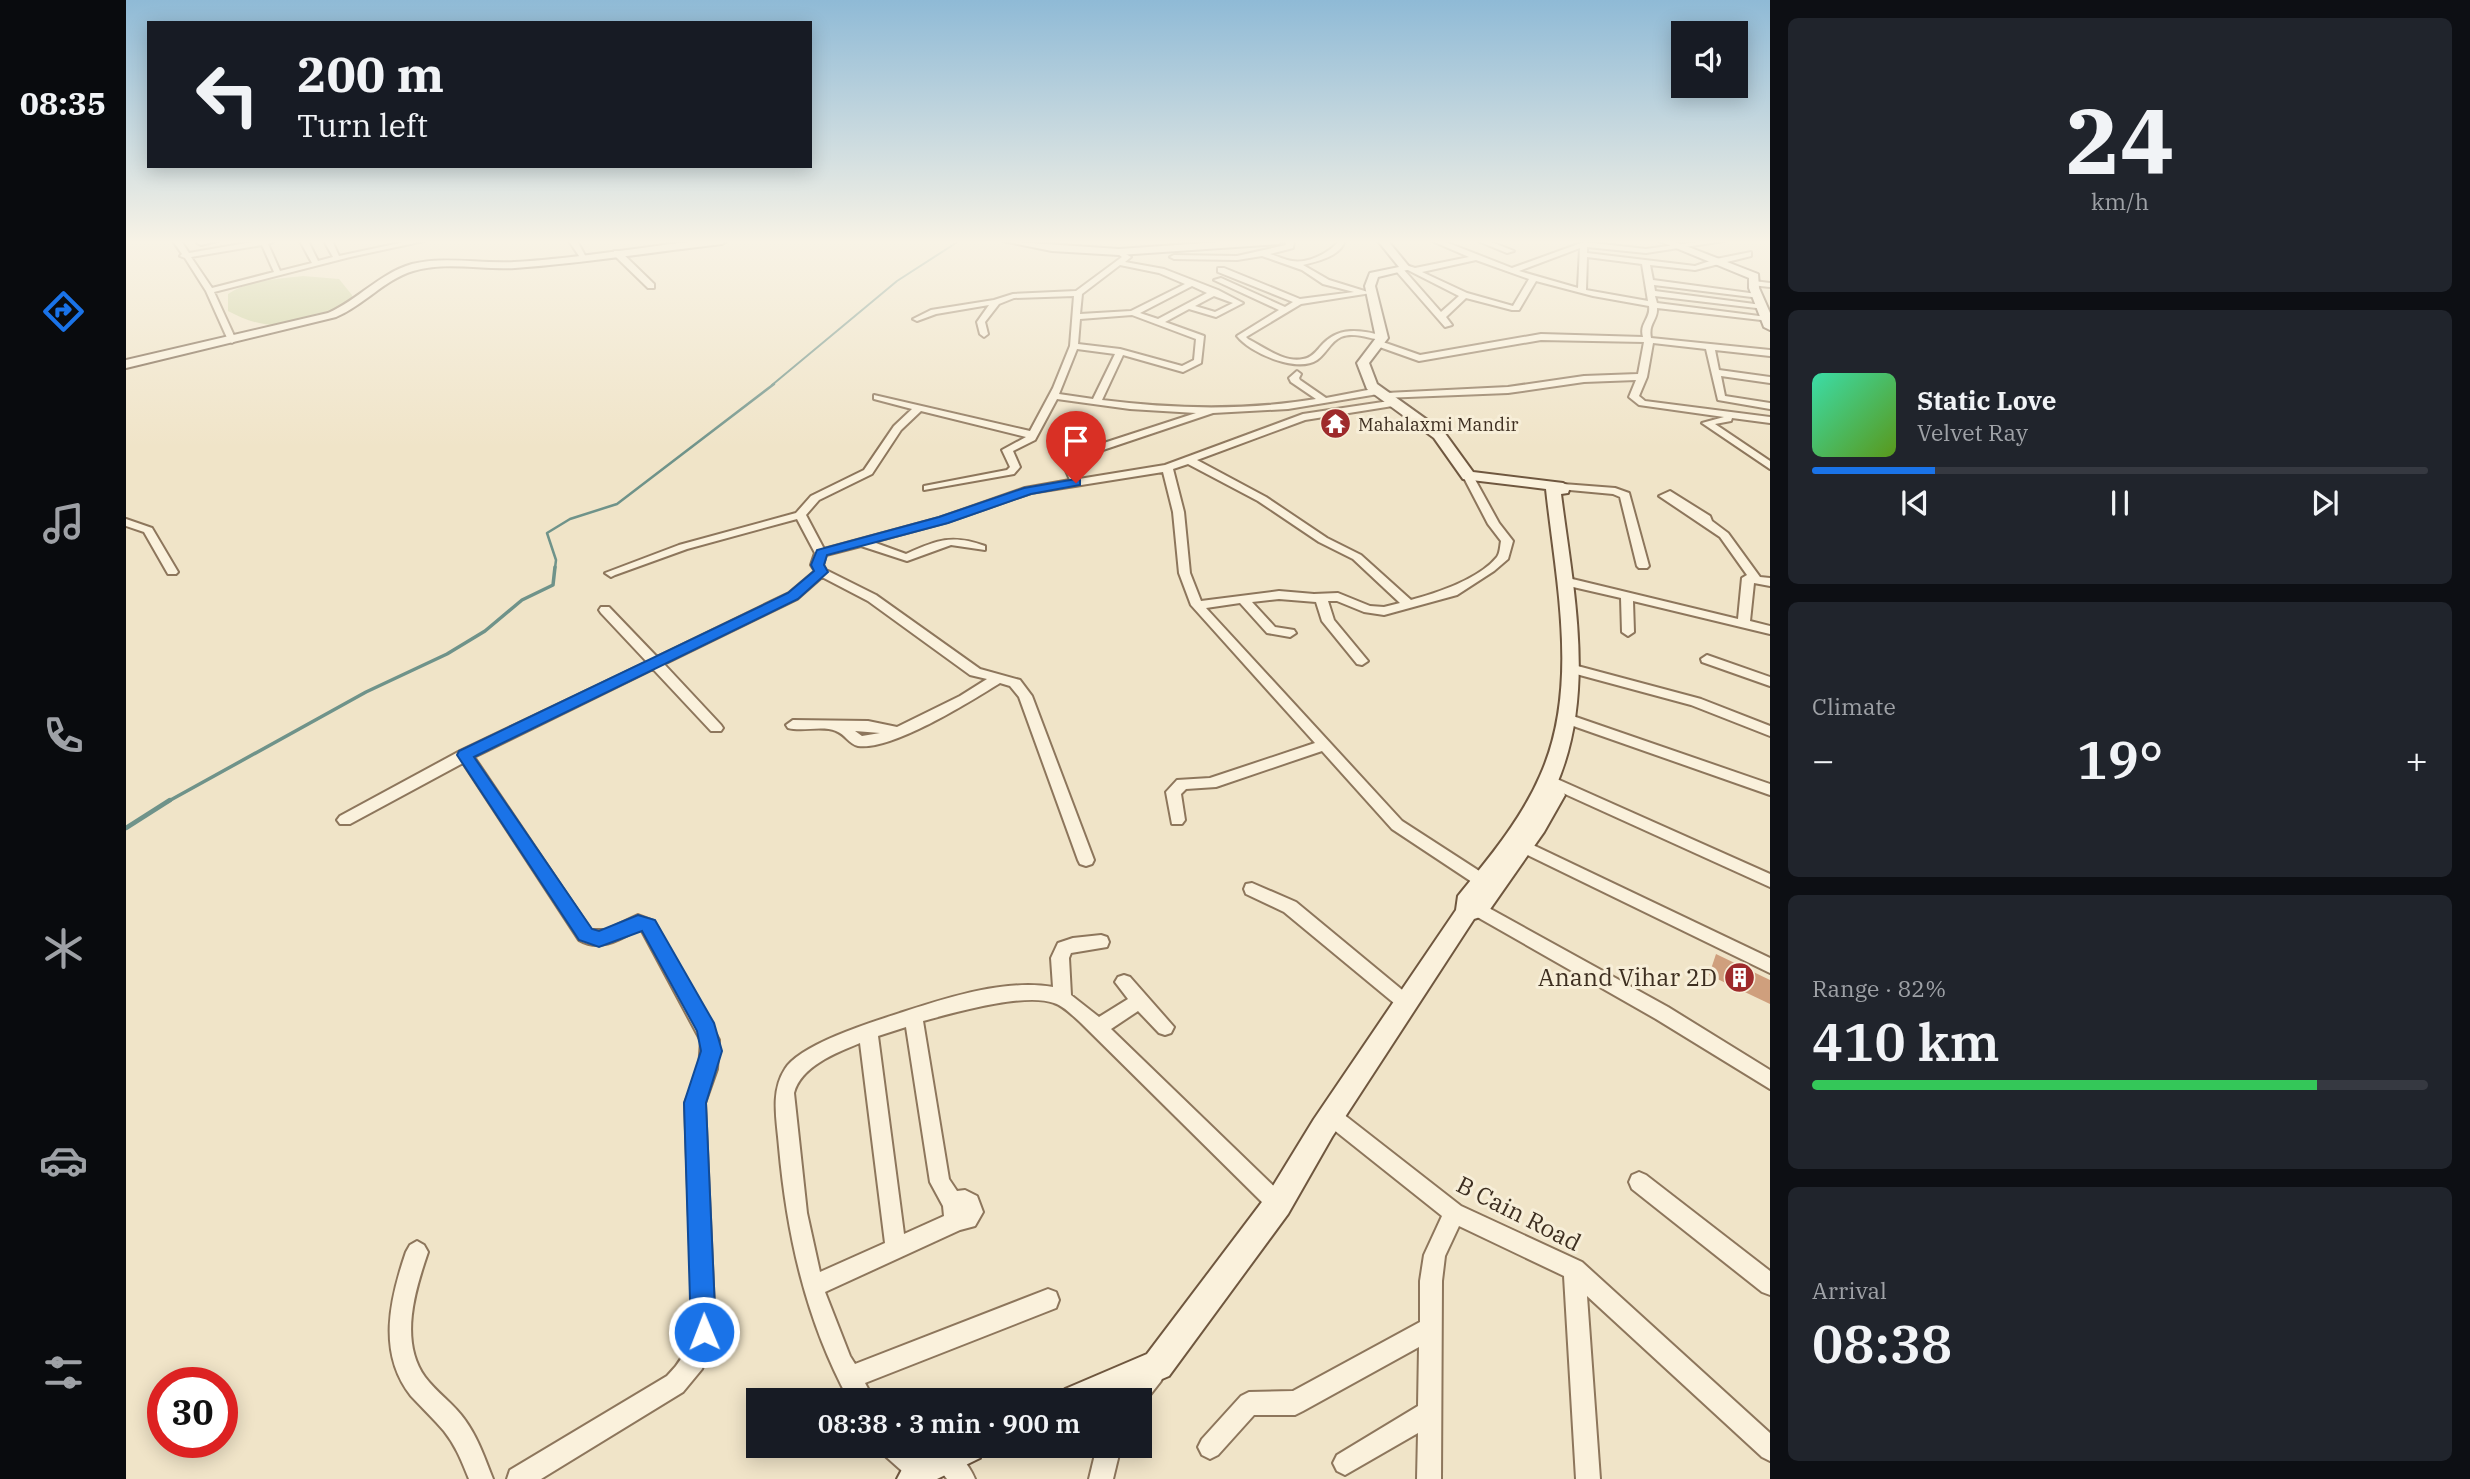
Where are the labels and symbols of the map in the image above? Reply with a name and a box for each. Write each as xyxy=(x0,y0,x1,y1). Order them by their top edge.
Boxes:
temple icon: Mahalaxmi Mandir xyxy=(1318,407,1352,441)
pin xyxy=(1046,411,1106,483)
place label: Mahalaxmi Mandir xyxy=(1358,413,1519,436)
building icon: Anand Vihar 2D xyxy=(1723,960,1757,994)
place label: Anand Vihar 2D xyxy=(1538,961,1717,993)
street label: B Cain Road xyxy=(1451,1168,1587,1258)
position arrow xyxy=(667,1295,741,1369)
speed limit sign: 30 xyxy=(147,1367,238,1458)

